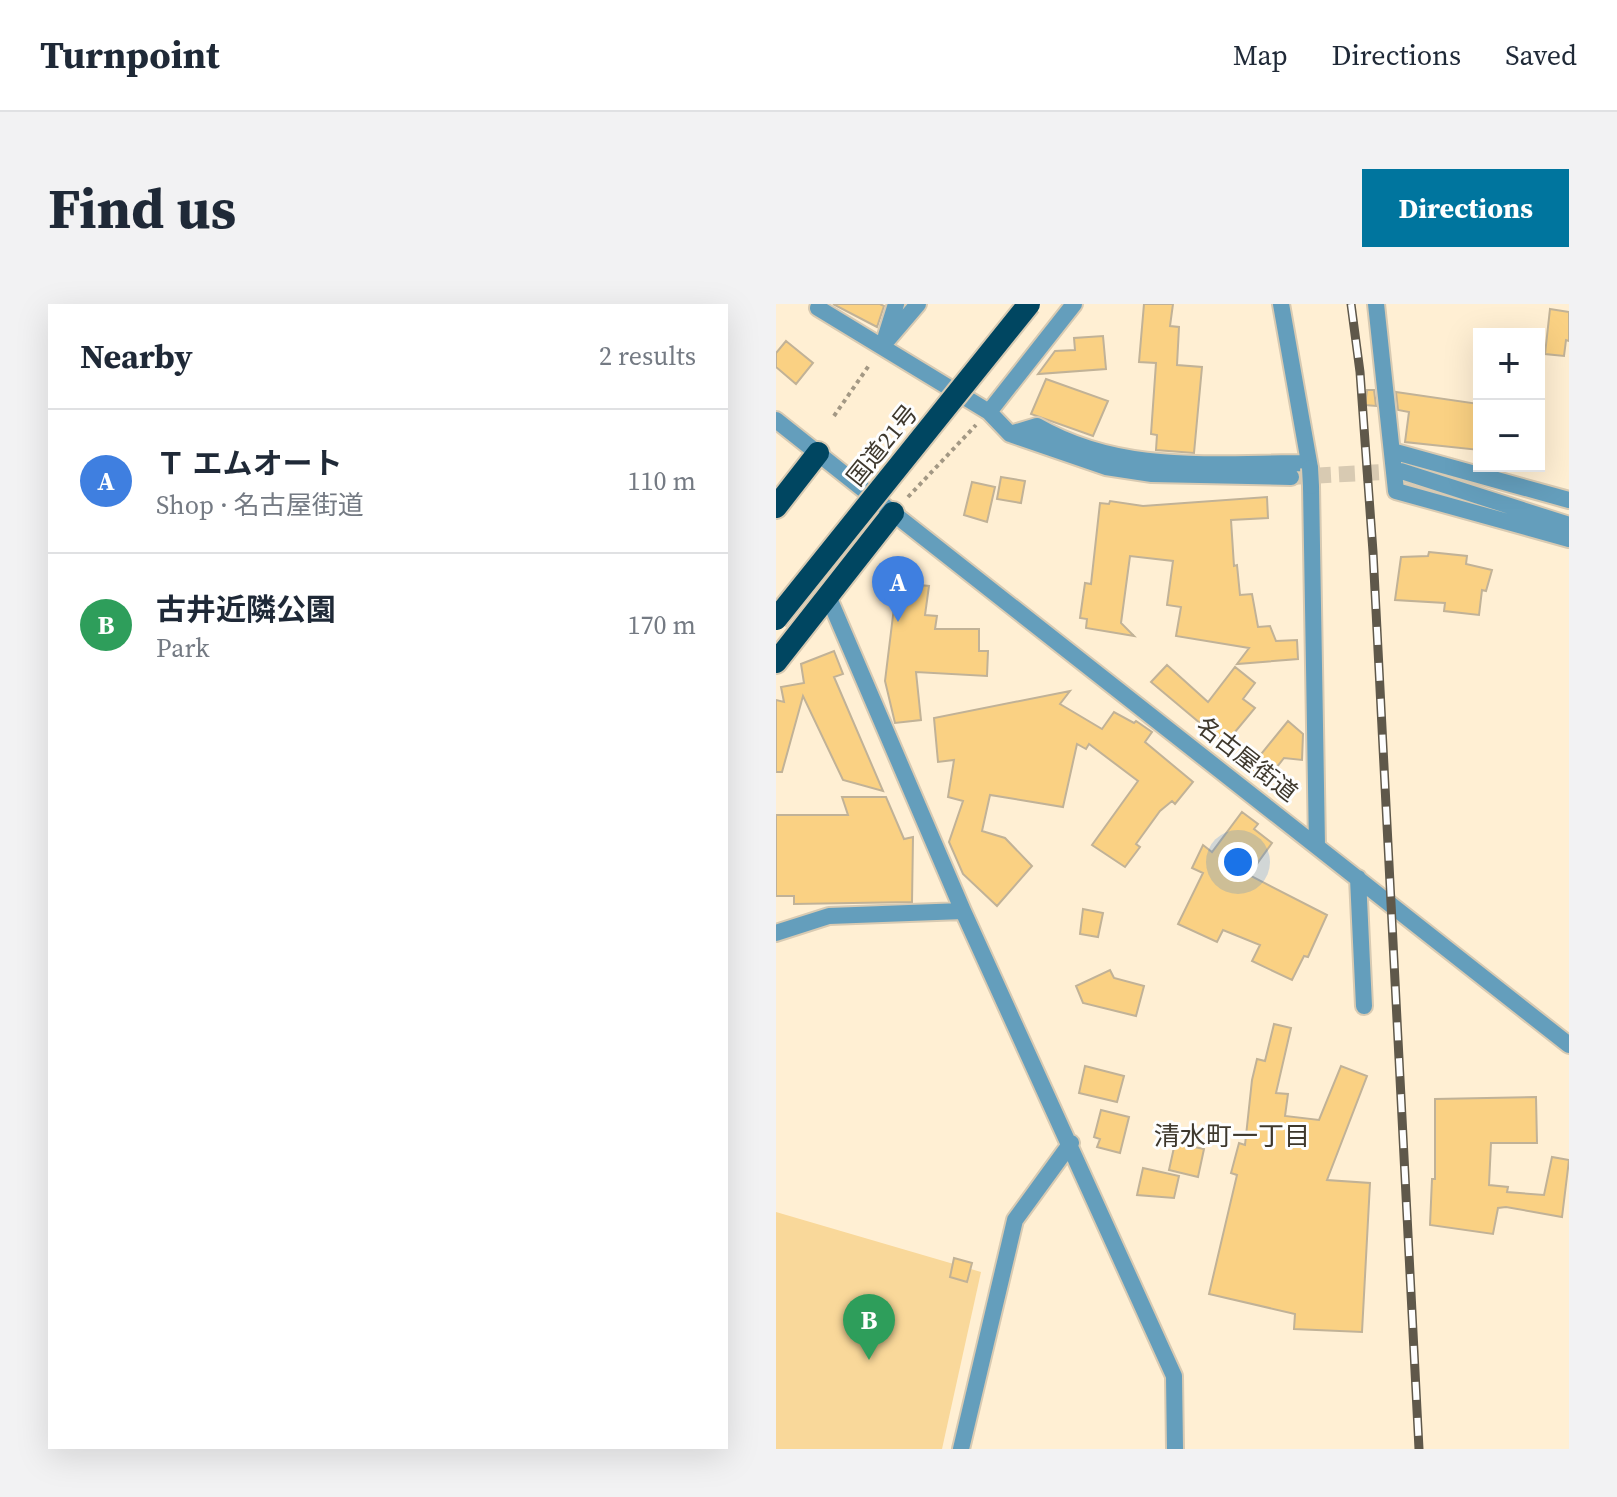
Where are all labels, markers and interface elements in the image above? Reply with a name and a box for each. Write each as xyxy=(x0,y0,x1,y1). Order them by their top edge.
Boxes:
text: Turnpoint xyxy=(40,29,220,81)
text: Map xyxy=(1233,36,1288,74)
text: Directions xyxy=(1332,36,1461,74)
text: Saved xyxy=(1505,36,1577,74)
button: Directions xyxy=(1362,169,1569,247)
text: Find us xyxy=(48,170,236,247)
map controls xyxy=(1473,328,1545,472)
button: + xyxy=(1473,328,1545,400)
text: Nearby xyxy=(80,333,193,379)
text: 2 results xyxy=(599,338,696,374)
street label: 国道21号 xyxy=(839,397,925,493)
button: − xyxy=(1473,400,1545,472)
text: Ｔ エムオート xyxy=(156,443,342,484)
text: A xyxy=(97,463,115,499)
text: 110 m xyxy=(628,463,696,499)
text: Shop · 名古屋街道 xyxy=(156,487,364,523)
pin: A xyxy=(872,556,924,622)
text: 古井近隣公園 xyxy=(156,589,336,630)
text: B xyxy=(98,607,114,643)
text: 170 m xyxy=(628,607,696,643)
text: Park xyxy=(156,630,209,666)
street label: 名古屋街道 xyxy=(1190,709,1304,809)
your location xyxy=(1218,842,1258,882)
district label: 清水町一丁目 xyxy=(1154,1118,1310,1154)
pin: B xyxy=(843,1294,895,1360)

